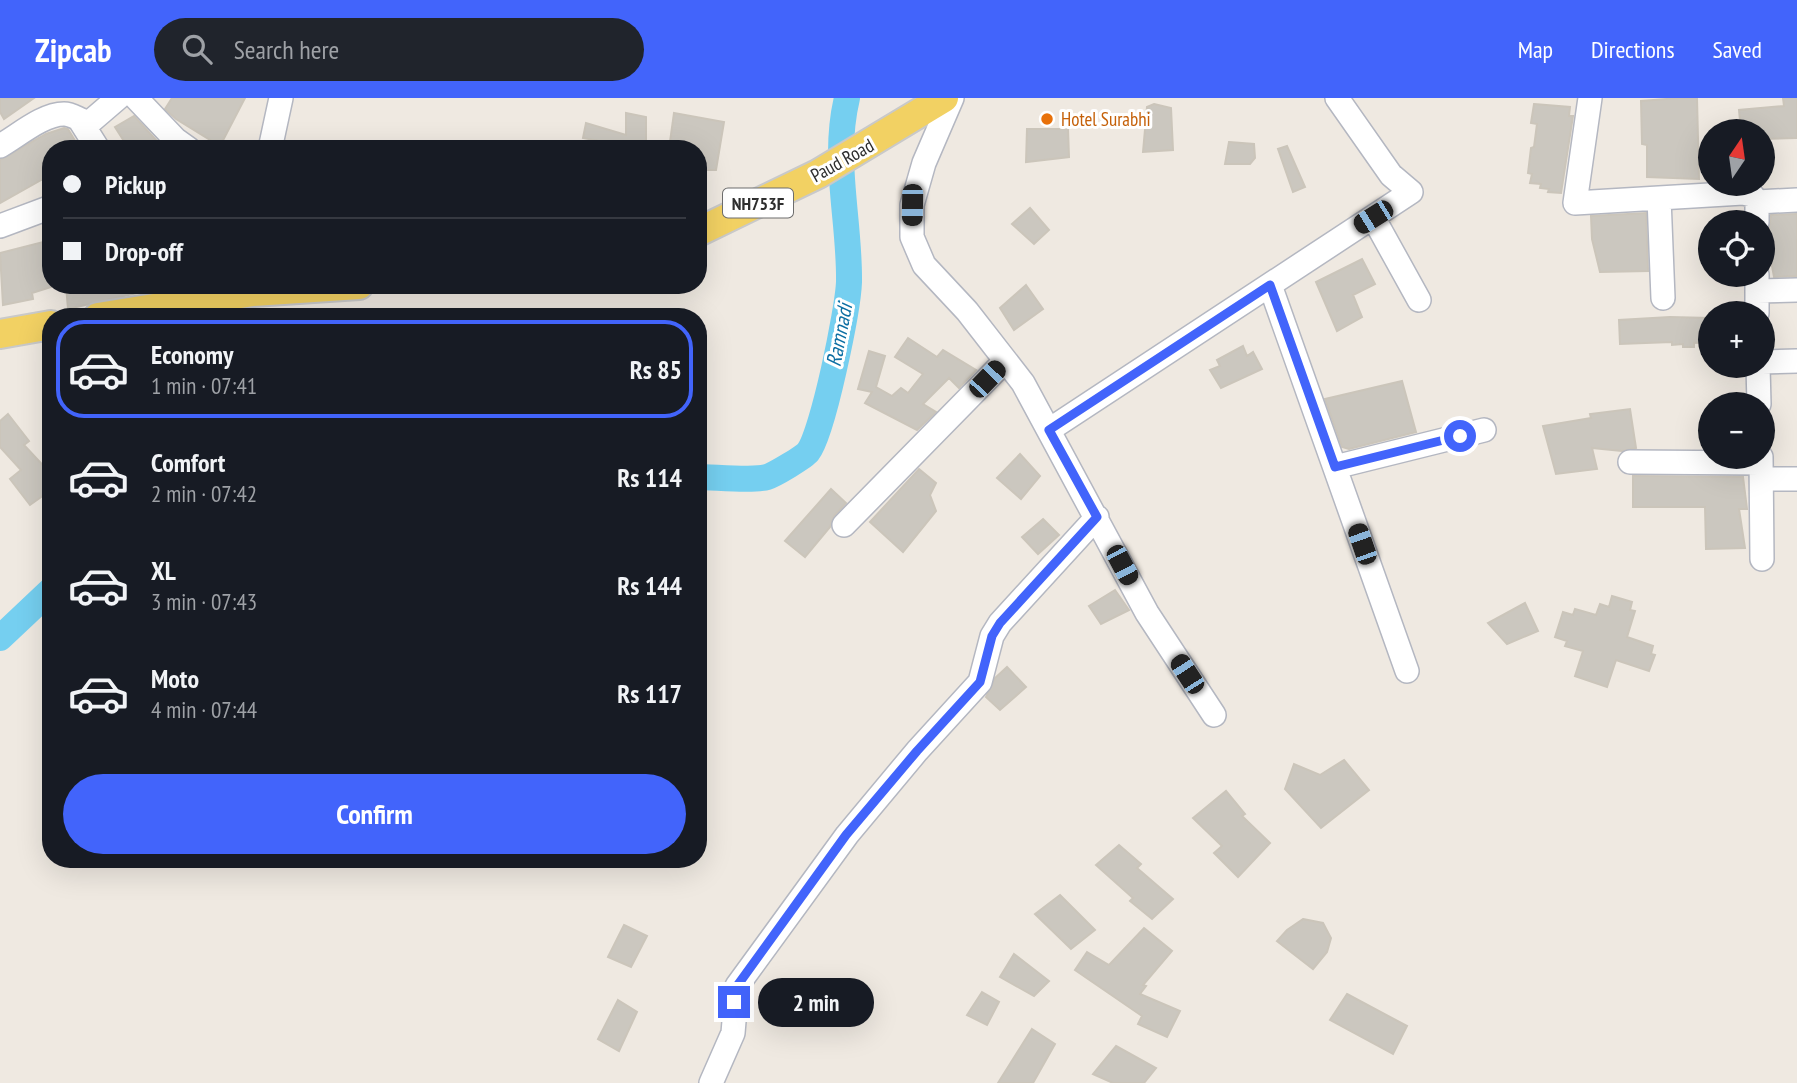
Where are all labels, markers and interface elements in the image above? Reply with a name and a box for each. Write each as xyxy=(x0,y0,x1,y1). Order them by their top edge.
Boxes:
search box xyxy=(154,18,644,81)
text: Zipcab xyxy=(35,28,112,71)
icon: search xyxy=(178,30,216,68)
text: Search here xyxy=(234,33,339,66)
text: Map xyxy=(1518,34,1553,65)
text: Directions xyxy=(1591,34,1675,65)
text: Saved xyxy=(1713,34,1762,65)
place label: Hotel Surabhi xyxy=(1061,107,1151,131)
marker: Hotel Surabhi xyxy=(1039,111,1055,127)
north arrow xyxy=(1698,119,1774,196)
map controls xyxy=(1698,119,1775,469)
street label: Paud Road xyxy=(806,133,878,187)
text: Pickup xyxy=(105,168,166,201)
car xyxy=(902,184,923,226)
road number: NH753F xyxy=(723,188,793,218)
car xyxy=(1350,197,1397,237)
button: locate xyxy=(1698,210,1775,287)
text: Drop-off xyxy=(105,235,183,268)
water label: Ramnadi xyxy=(820,299,859,369)
button: + xyxy=(1698,301,1775,378)
icon: car xyxy=(67,338,130,401)
text: Economy xyxy=(151,338,233,371)
text: Rs 85 xyxy=(630,353,682,386)
car xyxy=(965,357,1010,401)
text: 1 min · 07:41 xyxy=(151,371,257,400)
button: − xyxy=(1698,392,1775,469)
route start xyxy=(1444,420,1476,452)
icon: car xyxy=(67,446,130,509)
text: Comfort xyxy=(151,446,225,479)
text: Rs 114 xyxy=(617,461,682,494)
text: 2 min · 07:42 xyxy=(151,479,257,508)
car xyxy=(1346,521,1379,567)
car xyxy=(1103,542,1142,588)
icon: car xyxy=(67,554,130,617)
text: XL xyxy=(151,554,176,587)
text: Rs 144 xyxy=(617,569,682,602)
text: 3 min · 07:43 xyxy=(151,587,257,616)
car xyxy=(1167,651,1208,697)
icon: car xyxy=(67,662,130,725)
text: Moto xyxy=(151,662,199,695)
text: Rs 117 xyxy=(617,677,682,710)
text: 4 min · 07:44 xyxy=(151,695,257,724)
button: Confirm xyxy=(63,774,686,854)
callout: 2 min xyxy=(758,978,874,1026)
route end xyxy=(718,986,750,1018)
text: 2 min xyxy=(793,988,839,1017)

